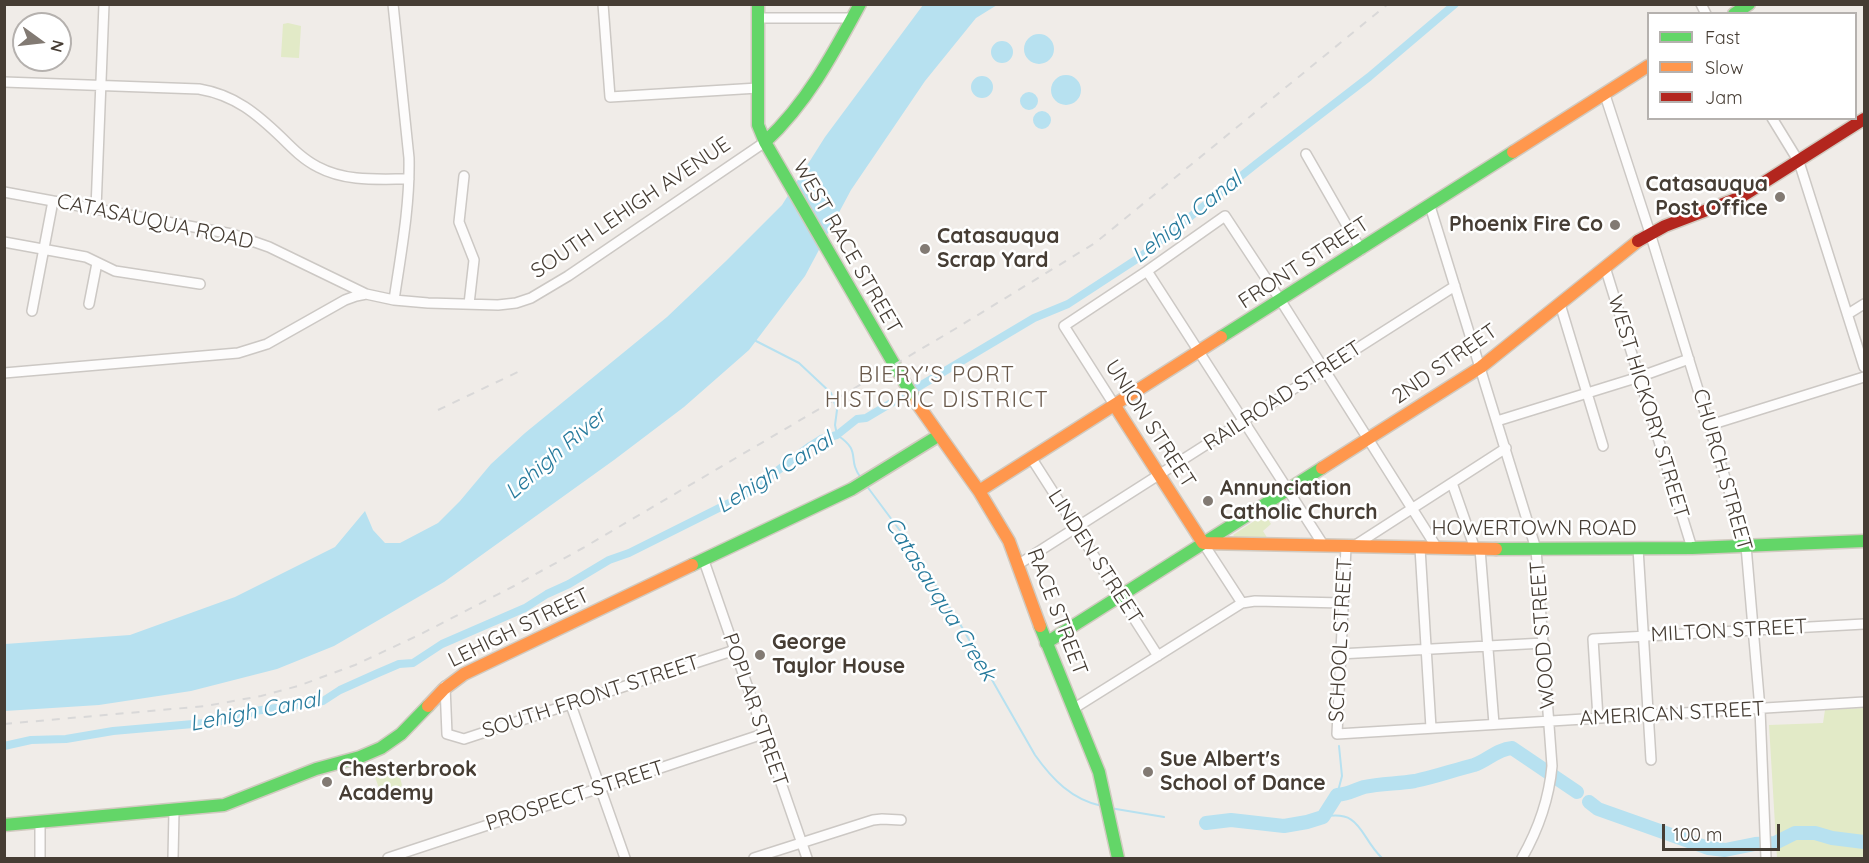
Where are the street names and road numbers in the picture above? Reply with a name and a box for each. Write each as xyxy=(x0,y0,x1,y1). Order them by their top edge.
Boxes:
street label: SOUTH LEHIGH AVENUE xyxy=(527,132,735,284)
street label: WEST RACE STREET xyxy=(787,156,907,338)
street label: CATASAUQUA ROAD xyxy=(54,189,256,255)
street label: FRONT STREET xyxy=(1234,211,1374,315)
street label: WEST HICKORY STREET xyxy=(1602,292,1694,522)
street label: 2ND STREET xyxy=(1387,318,1503,410)
street label: RAILROAD STREET xyxy=(1199,335,1367,457)
street label: UNION STREET xyxy=(1099,355,1201,493)
street label: CHURCH STREET xyxy=(1687,386,1757,554)
street label: LINDEN STREET xyxy=(1042,485,1148,629)
street label: HOWERTOWN ROAD xyxy=(1431,516,1637,542)
street label: RACE STREET xyxy=(1021,545,1093,679)
street label: SCHOOL STREET xyxy=(1324,557,1358,723)
street label: WOOD STREET xyxy=(1525,560,1561,710)
street label: LEHIGH STREET xyxy=(444,583,594,673)
street label: MILTON STREET xyxy=(1650,614,1808,648)
street label: POPLAR STREET xyxy=(717,630,793,790)
street label: SOUTH FRONT STREET xyxy=(479,650,703,744)
street label: AMERICAN STREET xyxy=(1579,697,1765,731)
street label: PROSPECT STREET xyxy=(483,755,667,837)

